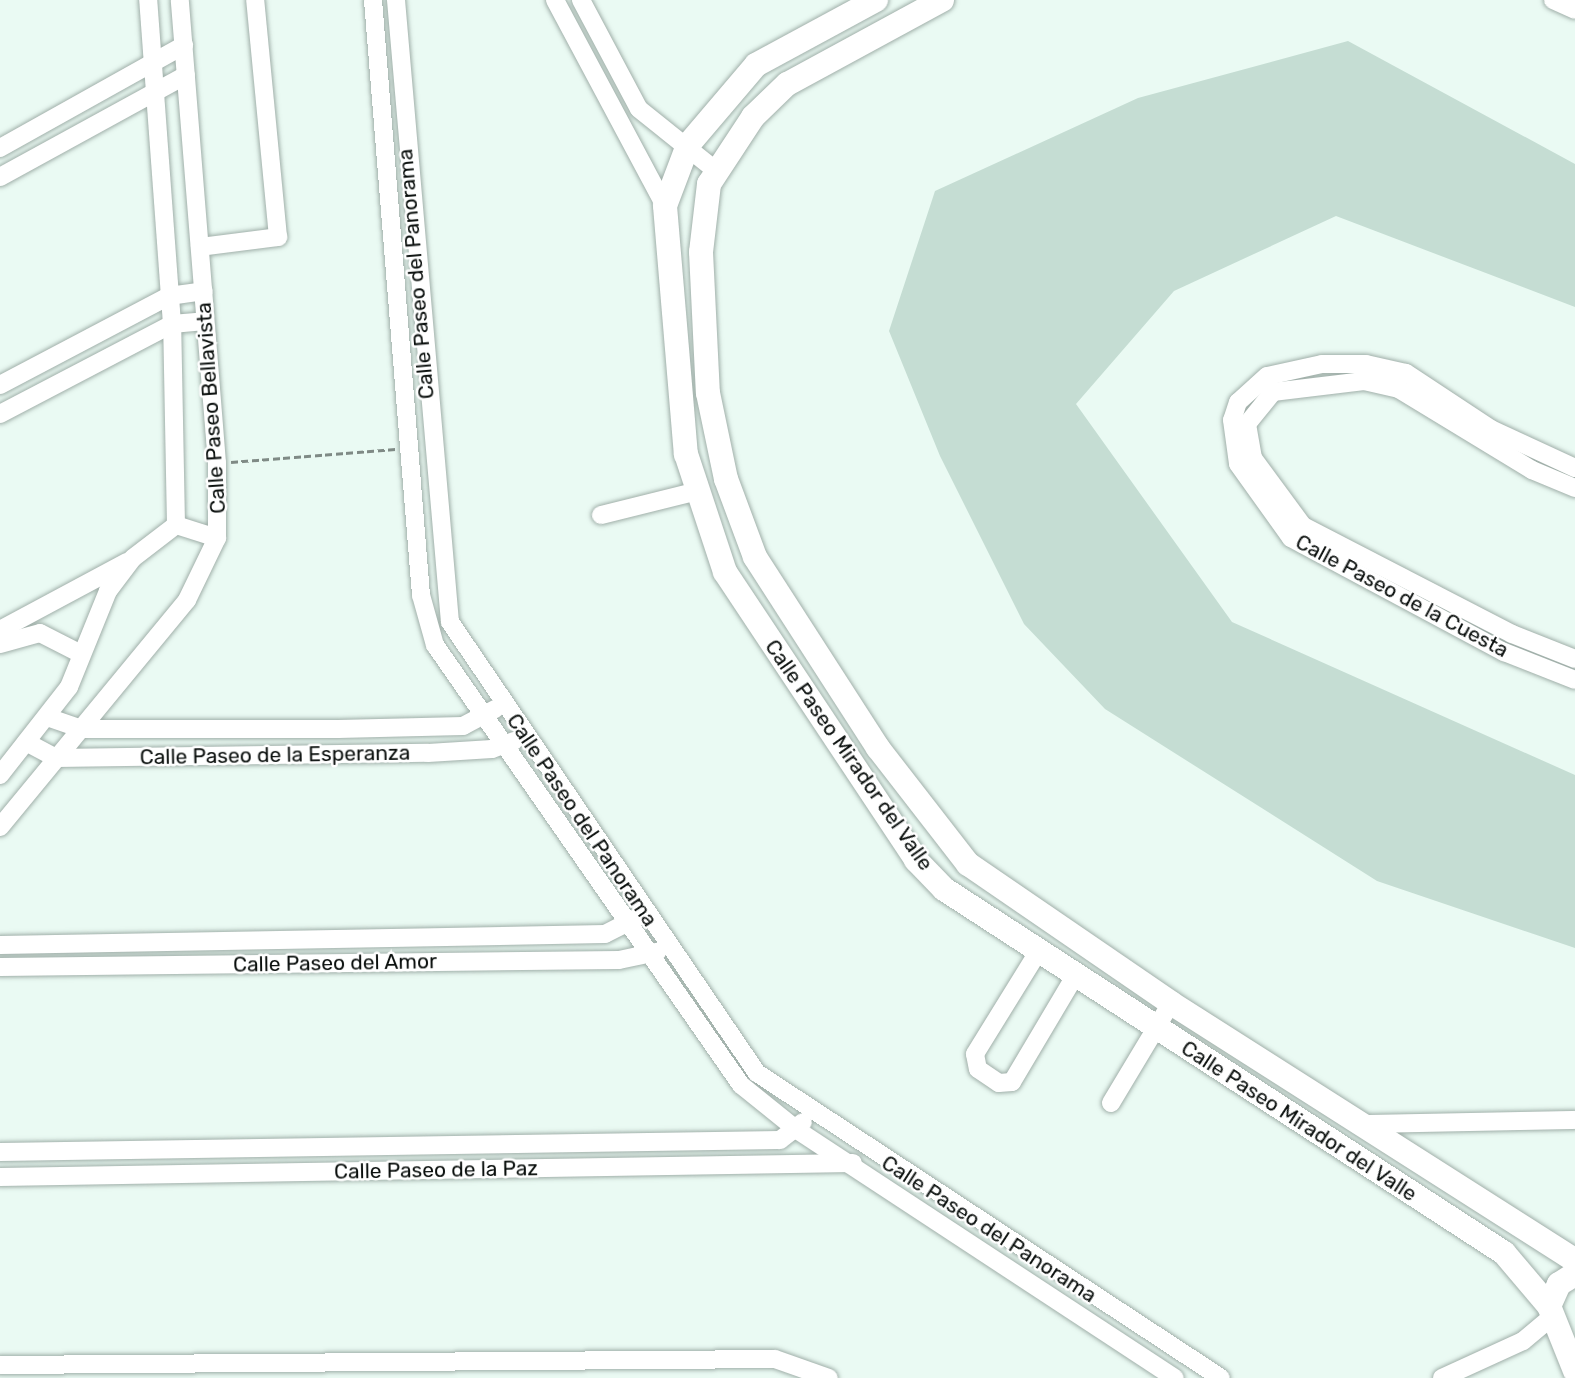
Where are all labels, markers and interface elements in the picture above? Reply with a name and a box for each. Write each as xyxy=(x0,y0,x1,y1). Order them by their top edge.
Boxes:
street label: Calle Paseo del Panorama xyxy=(393,148,439,400)
street label: Calle Paseo Bellavista xyxy=(191,301,231,515)
street label: Calle Paseo de la Cuesta xyxy=(1291,529,1513,663)
street label: Calle Paseo Mirador del Valle xyxy=(759,634,939,876)
street label: Calle Paseo del Panorama xyxy=(501,709,663,931)
street label: Calle Paseo de la Esperanza xyxy=(140,740,410,770)
street label: Calle Paseo del Amor xyxy=(233,949,437,977)
street label: Calle Paseo Mirador del Valle xyxy=(1176,1035,1422,1207)
street label: Calle Paseo del Panorama xyxy=(877,1150,1101,1308)
street label: Calle Paseo de la Paz xyxy=(334,1156,538,1184)

